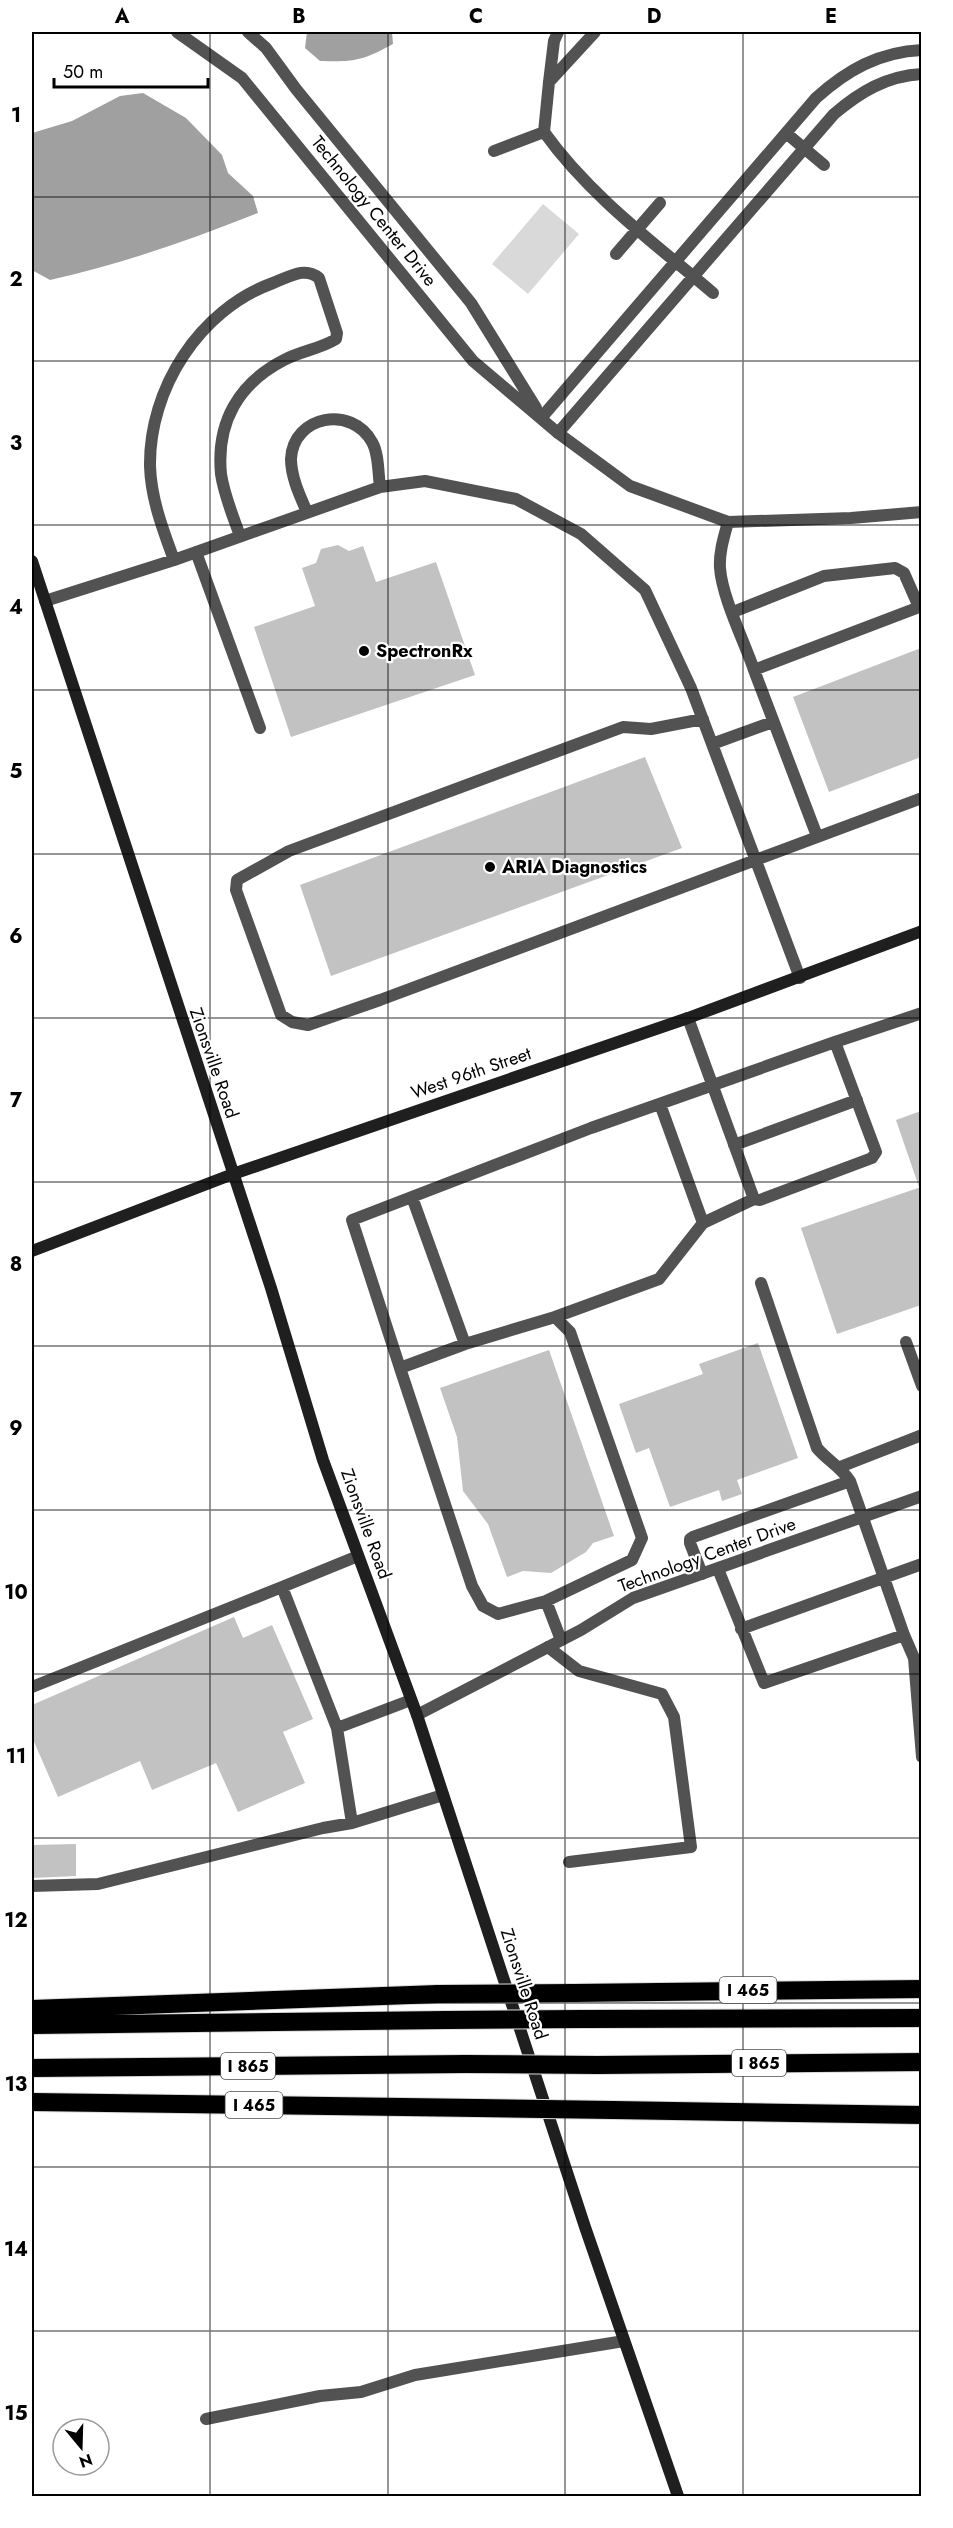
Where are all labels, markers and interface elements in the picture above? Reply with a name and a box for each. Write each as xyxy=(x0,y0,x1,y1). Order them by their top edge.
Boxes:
text: A xyxy=(114,2,130,31)
text: B xyxy=(292,2,306,31)
text: C xyxy=(469,2,483,31)
text: D xyxy=(647,2,661,31)
text: E xyxy=(825,2,837,31)
scale bar xyxy=(54,51,208,89)
text: 50 m xyxy=(63,59,103,85)
text: 1 xyxy=(11,101,21,130)
street label: Technology Center Drive xyxy=(305,130,443,292)
text: 2 xyxy=(9,265,23,294)
text: 3 xyxy=(10,429,22,458)
text: 4 xyxy=(9,593,23,622)
place label: SpectronRx xyxy=(376,638,473,664)
marker: SpectronRx xyxy=(357,644,371,658)
text: 5 xyxy=(10,757,23,786)
place label: ARIA Diagnostics xyxy=(501,854,647,880)
marker: ARIA Diagnostics xyxy=(483,860,497,874)
text: 6 xyxy=(9,922,23,951)
street label: Zionsville Road xyxy=(183,1004,245,1122)
street label: West 96th Street xyxy=(407,1040,535,1106)
text: 7 xyxy=(10,1086,23,1115)
text: 8 xyxy=(10,1250,22,1279)
text: 9 xyxy=(9,1414,23,1443)
street label: Zionsville Road xyxy=(334,1465,398,1583)
street label: Technology Center Drive xyxy=(615,1511,799,1599)
text: 10 xyxy=(4,1578,28,1607)
text: 11 xyxy=(6,1742,26,1771)
text: 12 xyxy=(4,1906,28,1935)
street label: Zionsville Road xyxy=(494,1925,554,2043)
road number: I 465 xyxy=(720,1977,777,2003)
road number: I 865 xyxy=(732,2050,786,2076)
road number: I 865 xyxy=(221,2053,275,2079)
text: 13 xyxy=(5,2070,27,2099)
road number: I 465 xyxy=(226,2092,282,2118)
text: 14 xyxy=(4,2235,28,2264)
text: 15 xyxy=(4,2399,28,2428)
north arrow xyxy=(51,2417,111,2477)
text: N xyxy=(76,2448,95,2474)

